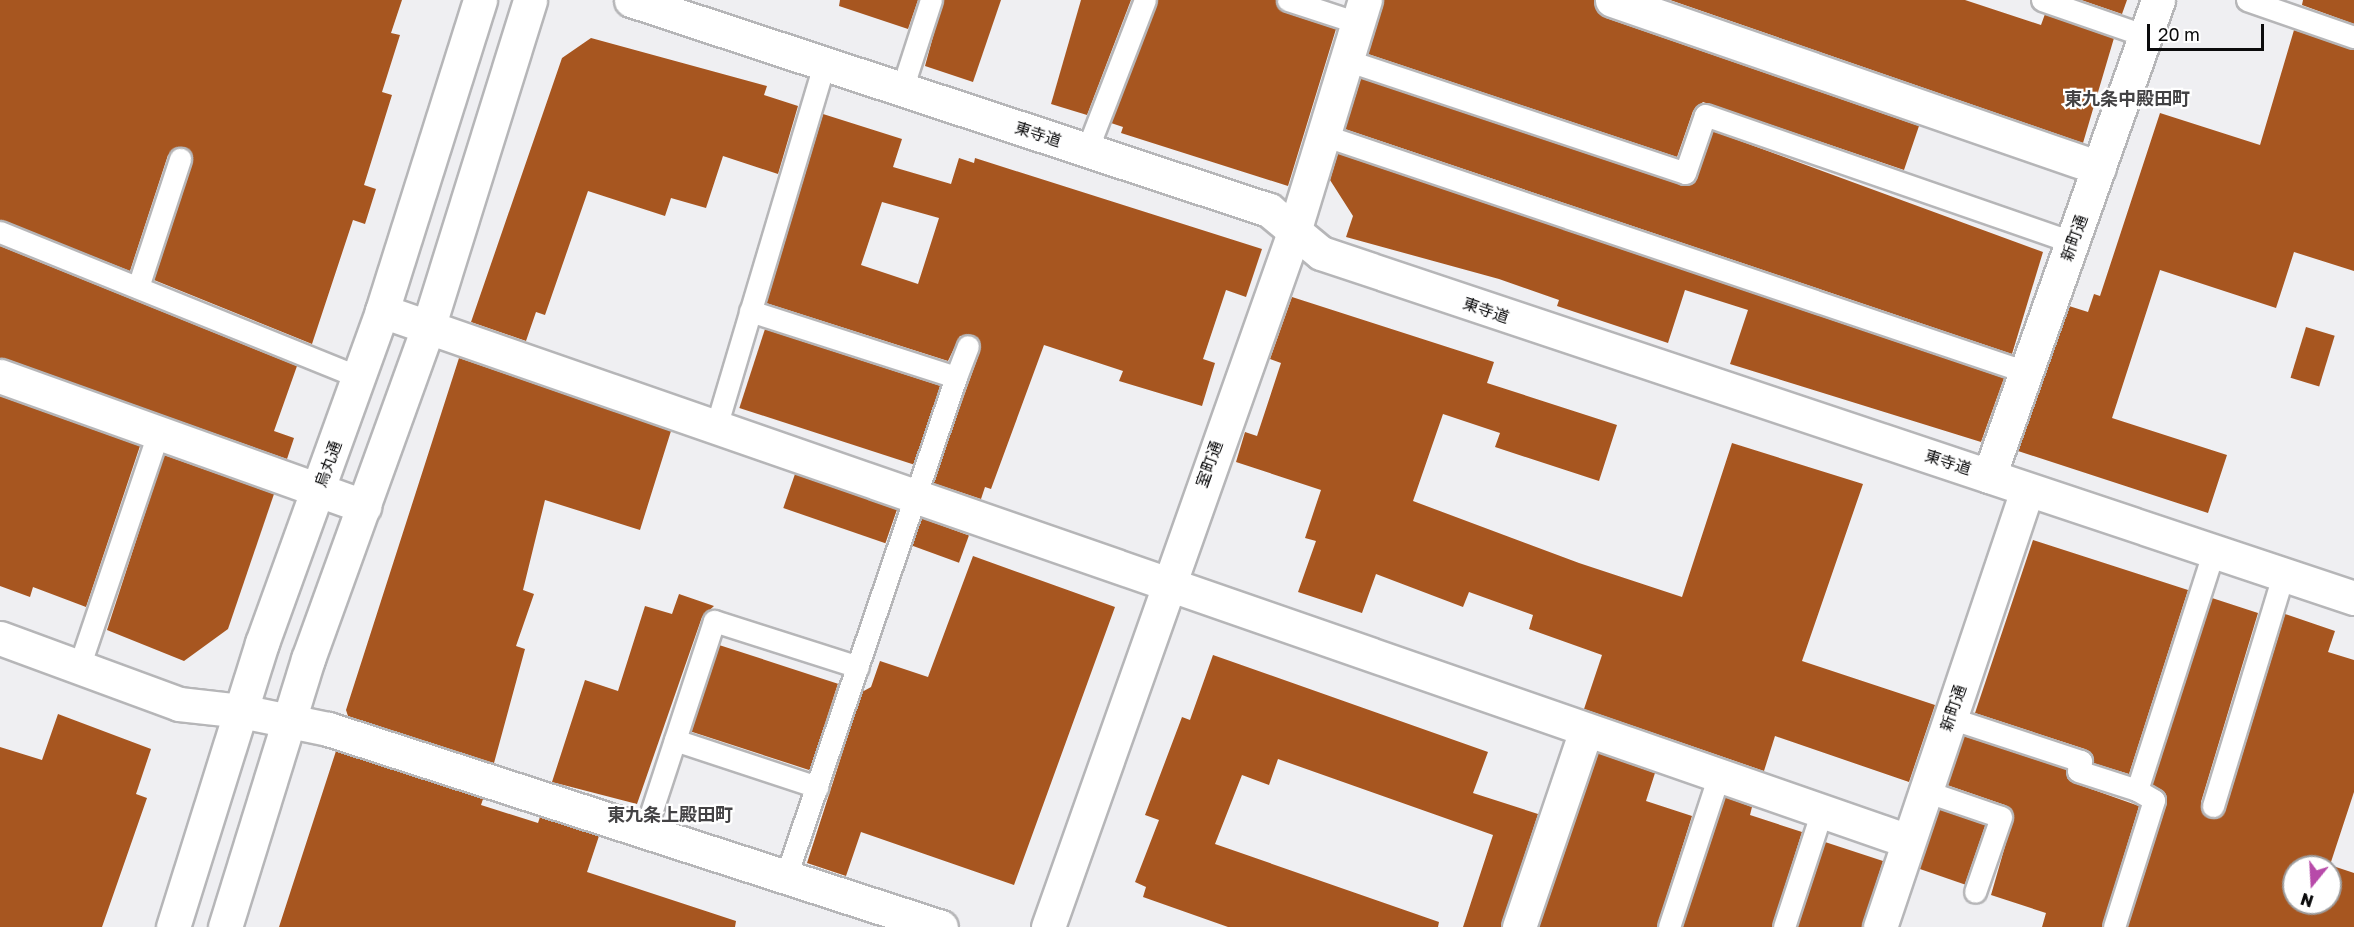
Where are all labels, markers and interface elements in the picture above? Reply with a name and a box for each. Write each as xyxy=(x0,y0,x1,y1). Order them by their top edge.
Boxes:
scale bar xyxy=(2150,12,2267,50)
text: 20 m xyxy=(2158,23,2200,45)
district label: 東九条中殿田町 xyxy=(2064,87,2190,109)
street label: 東寺道 xyxy=(1012,117,1064,151)
street label: 新町通 xyxy=(2057,212,2091,264)
street label: 東寺道 xyxy=(1460,293,1512,327)
street label: 烏丸通 xyxy=(311,438,345,490)
street label: 室町通 xyxy=(1192,438,1226,490)
street label: 東寺道 xyxy=(1922,445,1974,479)
street label: 新町通 xyxy=(1936,682,1970,734)
district label: 東九条上殿田町 xyxy=(607,803,733,825)
north arrow xyxy=(2282,855,2342,915)
text: N xyxy=(2298,889,2316,912)

